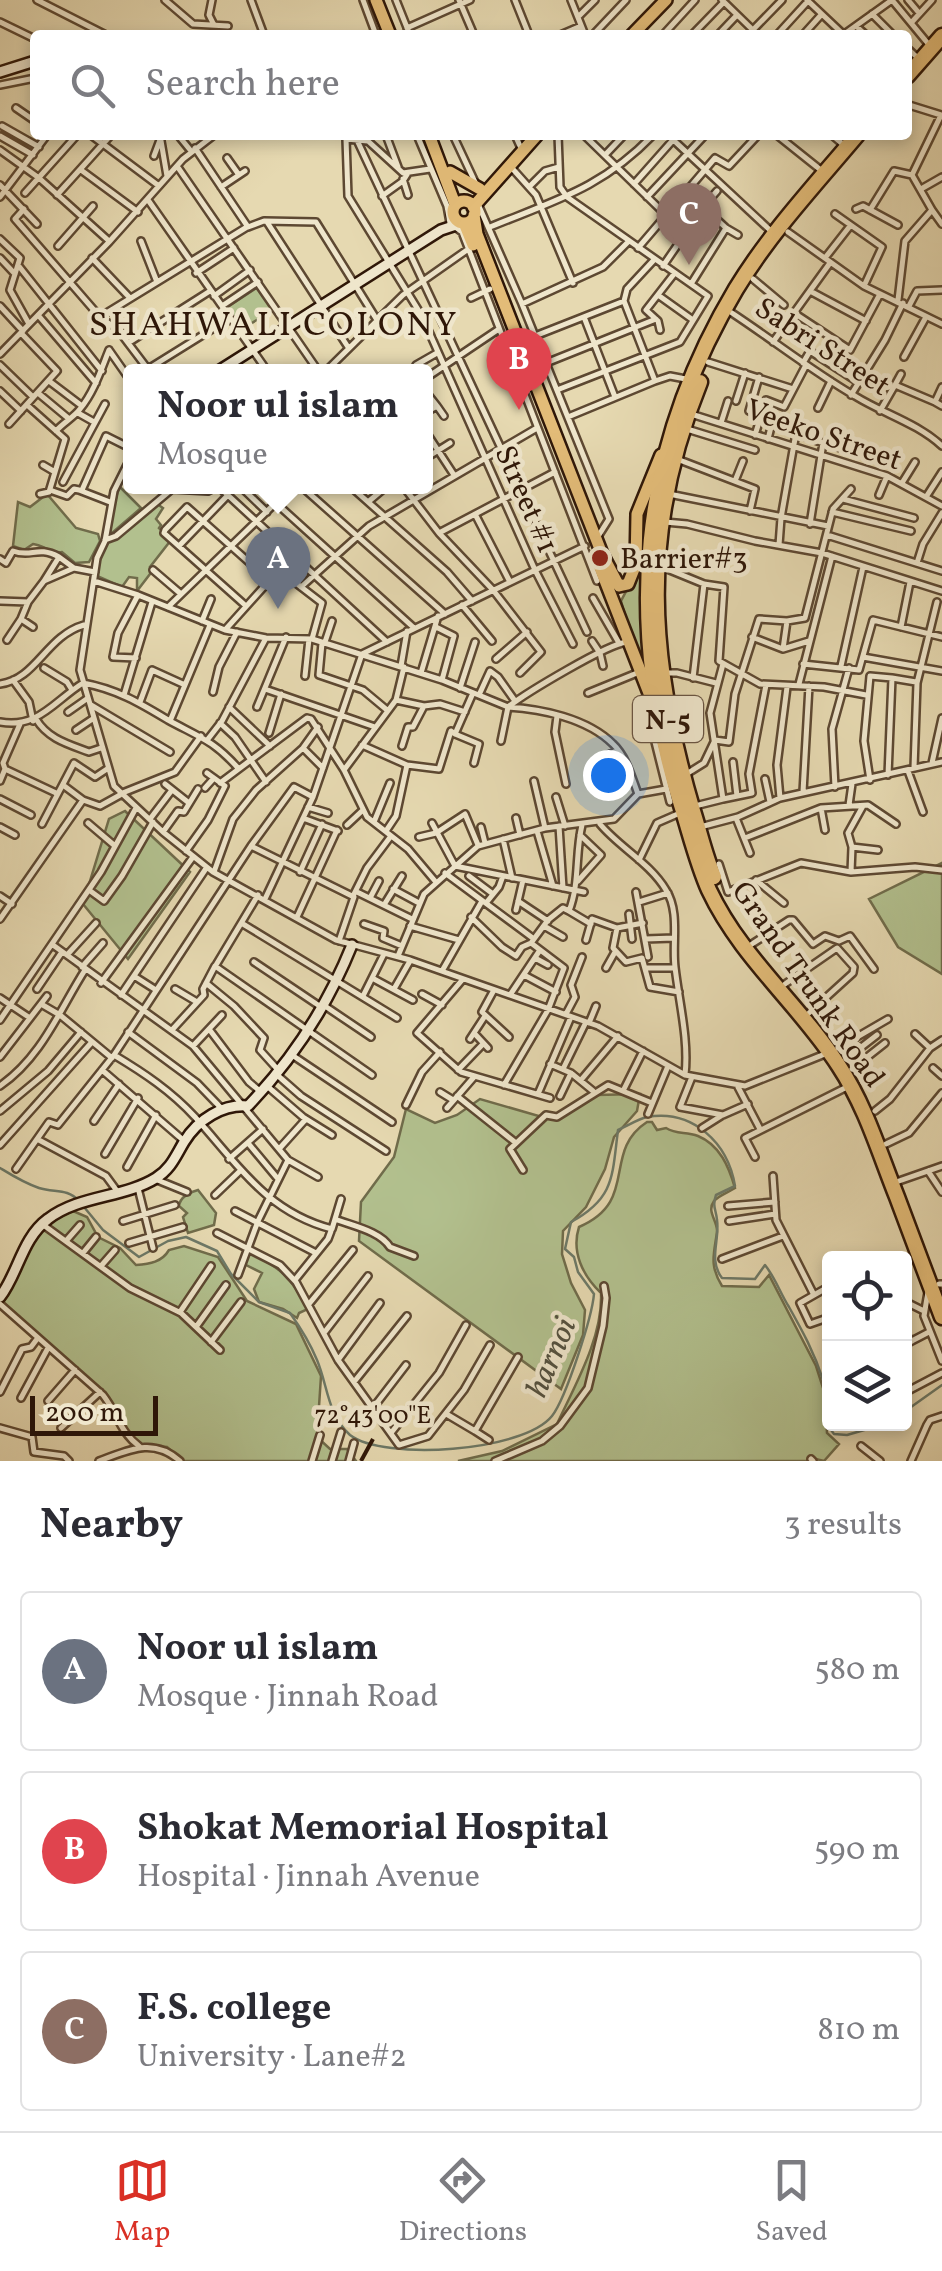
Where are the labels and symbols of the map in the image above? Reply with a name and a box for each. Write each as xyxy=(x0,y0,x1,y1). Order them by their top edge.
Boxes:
pin: C xyxy=(656,182,722,265)
street label: Sabri Street xyxy=(746,288,898,407)
district label: SHAHWALI COLONY xyxy=(89,302,459,350)
pin: B xyxy=(486,328,552,410)
street label: Veeko Street xyxy=(740,390,907,482)
street label: Street #1 xyxy=(483,439,568,560)
pin: A xyxy=(246,526,310,609)
place label: Barrier#3 xyxy=(620,539,748,581)
marker: Barrier#3 xyxy=(589,547,611,569)
road number: N-5 xyxy=(633,696,703,742)
your location xyxy=(583,750,634,801)
street label: Grand Trunk Road xyxy=(720,873,894,1097)
water label: harnoi xyxy=(516,1311,589,1405)
scale bar xyxy=(30,1391,158,1436)
text: 72°43'00"E xyxy=(315,1399,431,1434)

